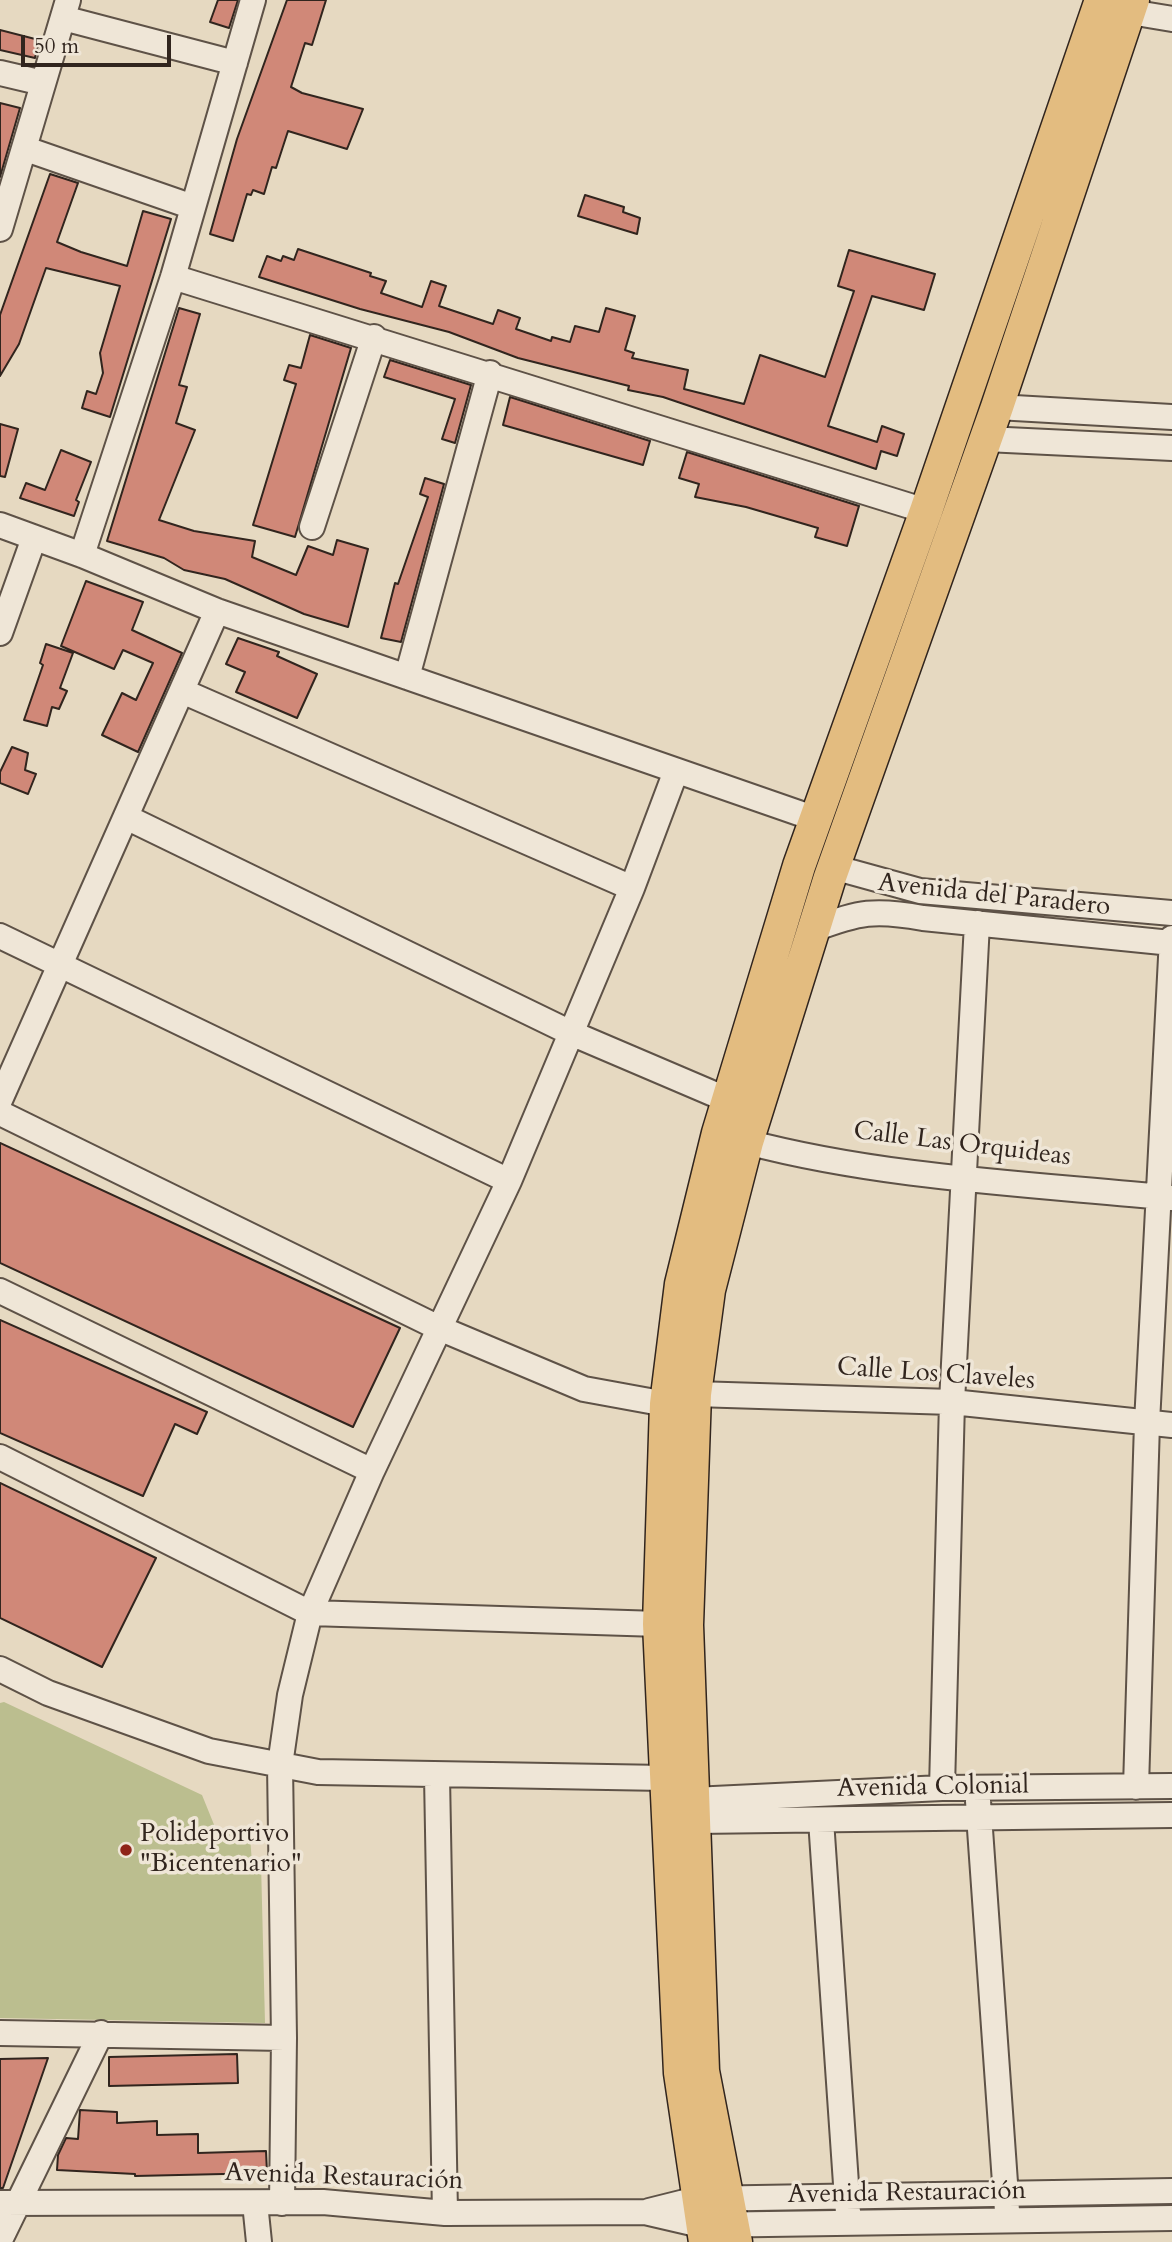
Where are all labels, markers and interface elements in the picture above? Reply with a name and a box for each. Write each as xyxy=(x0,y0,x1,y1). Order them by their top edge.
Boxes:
scale bar xyxy=(24,21,175,65)
text: 50 m xyxy=(34,32,79,61)
street label: Avenida del Paradero xyxy=(876,868,1112,924)
street label: Calle Las Orquideas xyxy=(852,1116,1072,1174)
street label: Calle Los Claveles xyxy=(836,1353,1036,1397)
street label: Avenida Colonial xyxy=(837,1771,1029,1805)
place label: Polideportivo "Bicentenario" xyxy=(140,1819,301,1881)
marker: Polideportivo "Bicentenario" xyxy=(118,1842,134,1858)
street label: Avenida Restauración xyxy=(224,2158,464,2198)
street label: Avenida Restauración xyxy=(787,2176,1027,2212)

